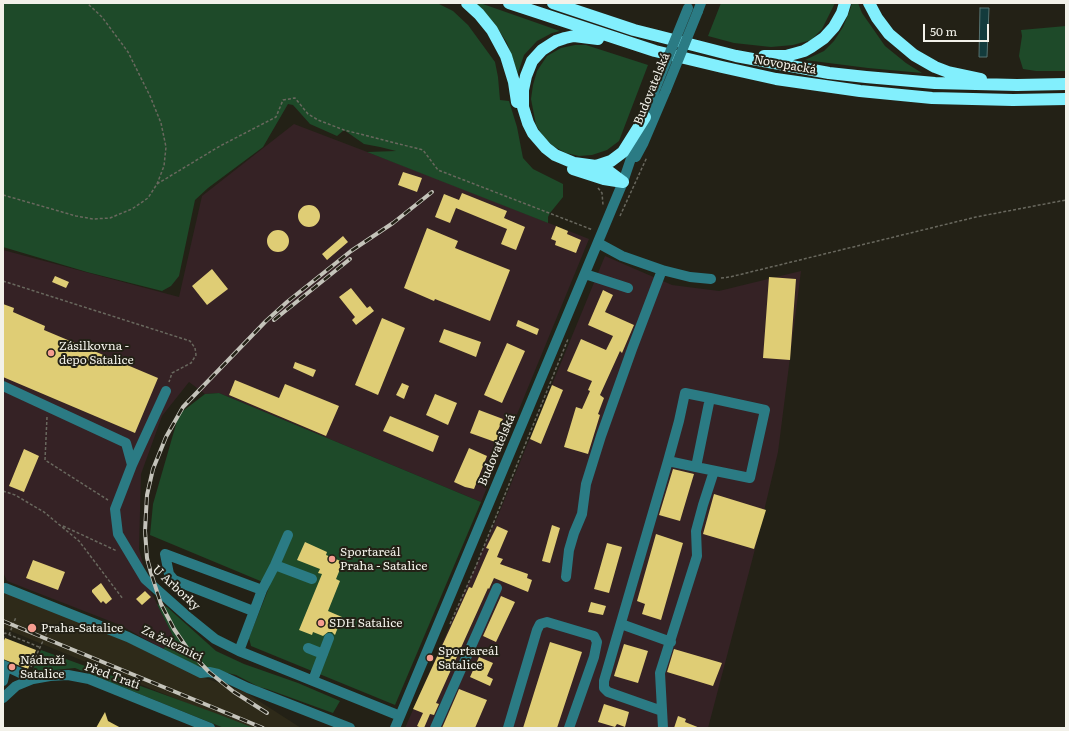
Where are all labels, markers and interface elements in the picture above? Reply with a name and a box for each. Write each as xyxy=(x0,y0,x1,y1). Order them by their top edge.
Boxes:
scale bar xyxy=(925,16,991,42)
text: 50 m xyxy=(930,22,957,40)
street label: Budovatelská xyxy=(631,51,673,127)
street label: Novopacká xyxy=(752,52,818,78)
place label: Zásilkovna - depo Satalice xyxy=(59,339,134,367)
marker: Zásilkovna - depo Satalice xyxy=(46,348,56,358)
street label: Budovatelská xyxy=(475,412,519,488)
place label: Sportareál Praha - Satalice xyxy=(340,545,427,573)
marker: Sportareál Praha - Satalice xyxy=(327,554,337,564)
street label: U Arborky xyxy=(149,562,203,614)
place label: SDH Satalice xyxy=(329,616,402,630)
marker: SDH Satalice xyxy=(316,618,326,628)
place label: Praha-Satalice xyxy=(41,621,123,635)
marker: Praha-Satalice xyxy=(26,622,38,634)
street label: Za železnicí xyxy=(139,623,205,665)
place label: Sportareál Satalice xyxy=(438,644,499,672)
place label: Nádraží Satalice xyxy=(20,653,65,681)
marker: Sportareál Satalice xyxy=(425,653,435,663)
street label: Před Tratí xyxy=(82,659,142,693)
marker: Nádraží Satalice xyxy=(7,662,17,672)

